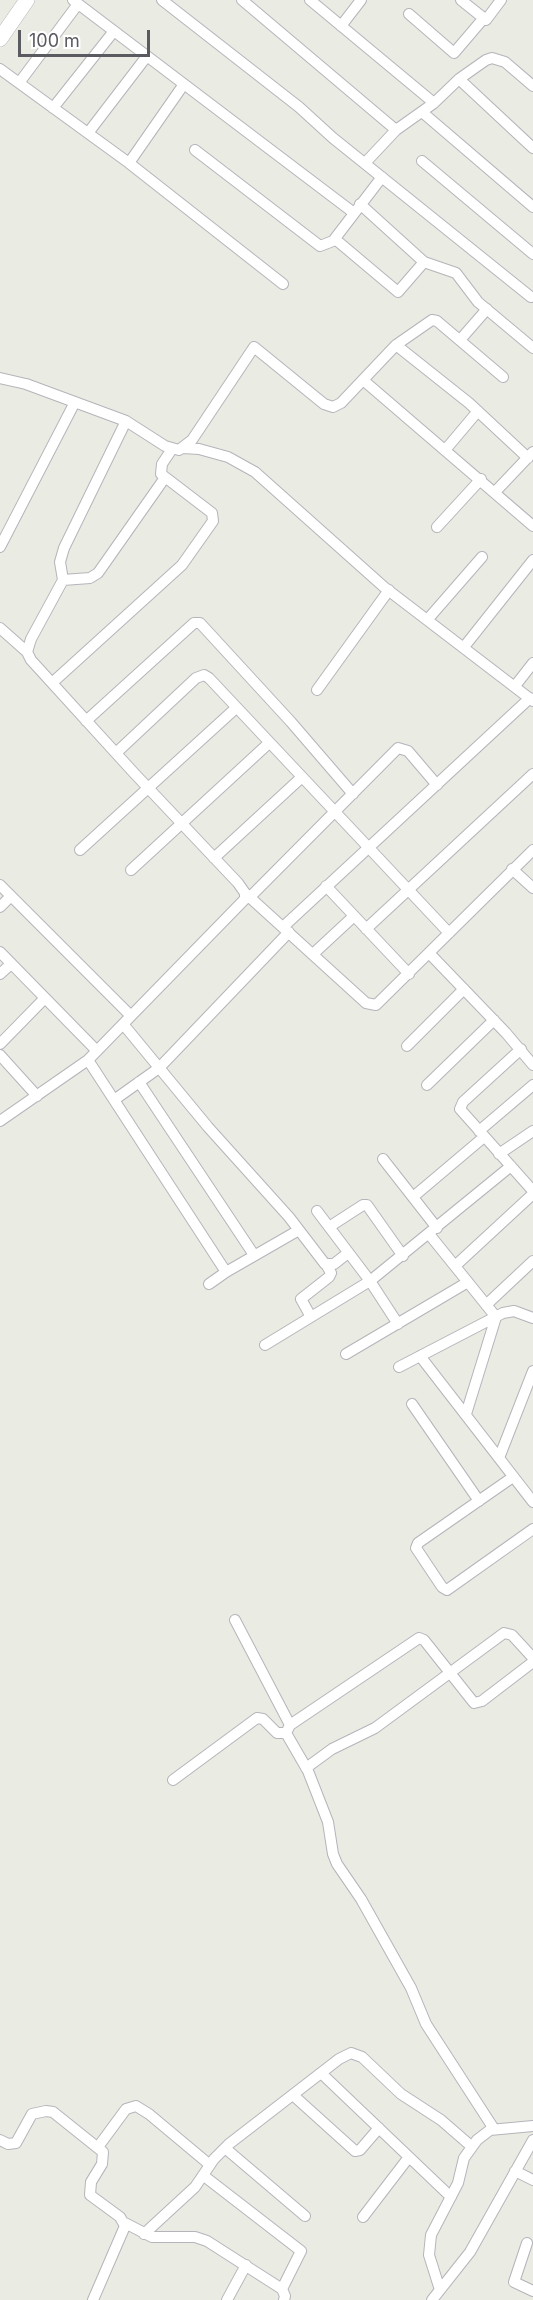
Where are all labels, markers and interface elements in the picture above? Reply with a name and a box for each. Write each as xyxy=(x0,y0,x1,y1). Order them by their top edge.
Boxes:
scale bar xyxy=(21,18,153,56)
text: 100 m xyxy=(29,30,80,51)

